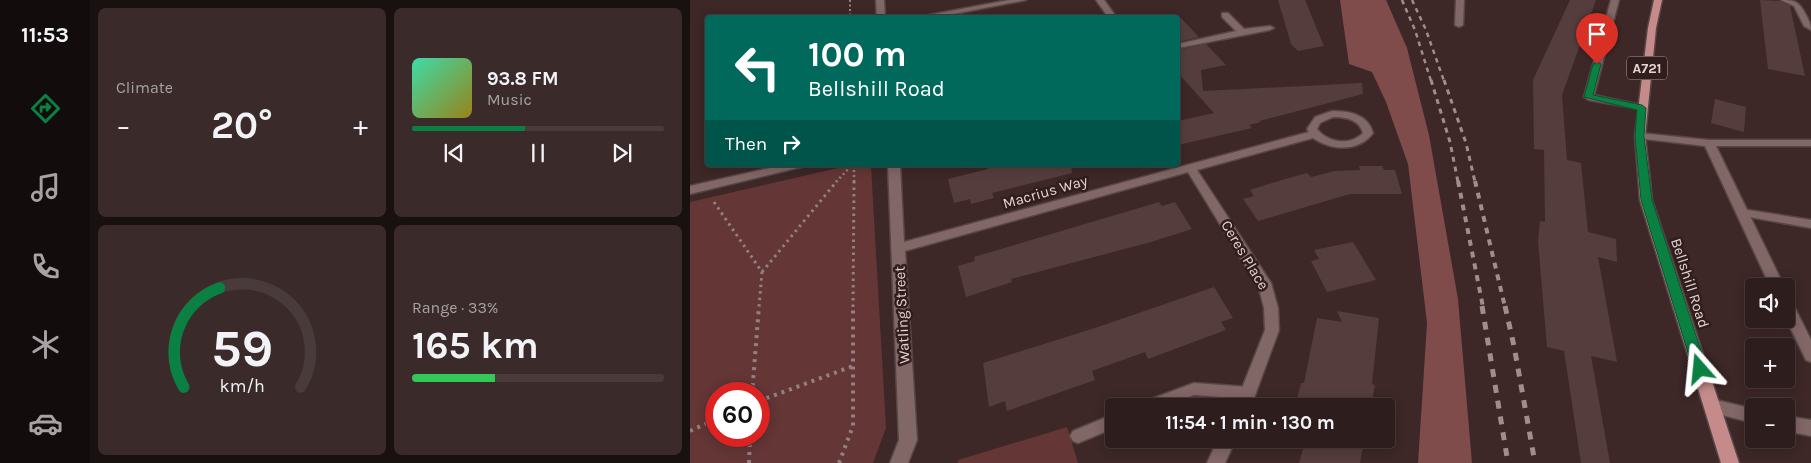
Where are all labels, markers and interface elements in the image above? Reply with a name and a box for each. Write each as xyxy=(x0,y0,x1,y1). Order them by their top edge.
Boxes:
pin xyxy=(1576,13,1618,64)
icon: arrive xyxy=(1583,20,1611,48)
text: 11:53 xyxy=(21,22,69,48)
text: 100 m xyxy=(808,34,907,75)
icon: left xyxy=(725,35,790,100)
road number: A721 xyxy=(1627,56,1667,80)
text: 93.8 FM xyxy=(487,68,559,90)
text: Bellshill Road xyxy=(808,76,945,102)
text: Climate xyxy=(116,78,173,97)
text: Music xyxy=(487,90,532,109)
icon: directions xyxy=(28,91,63,126)
text: 20° xyxy=(211,103,273,148)
text: − xyxy=(116,109,131,142)
text: + xyxy=(353,109,368,142)
icon: right xyxy=(777,130,805,158)
text: Then xyxy=(725,133,767,155)
icon: previous xyxy=(440,139,468,167)
icon: pause xyxy=(524,139,552,167)
icon: next xyxy=(608,139,636,167)
icon: music xyxy=(28,170,63,205)
street label: Macrius Way xyxy=(1001,171,1089,213)
street label: Ceres Place xyxy=(1217,217,1273,293)
street label: Bellshill Road xyxy=(1667,236,1713,330)
icon: phone xyxy=(28,249,63,284)
street label: Watling Street xyxy=(890,265,914,364)
map controls xyxy=(1745,278,1795,448)
button: sound xyxy=(1745,278,1795,328)
text: Range · 33% xyxy=(412,298,498,317)
text: 59 xyxy=(211,318,273,379)
text: 165 km xyxy=(412,323,539,368)
icon: climate xyxy=(28,327,63,362)
button: + xyxy=(1745,338,1795,388)
position arrow xyxy=(1673,342,1725,394)
text: km/h xyxy=(219,376,265,397)
speed limit sign: 60 xyxy=(705,382,770,447)
button: − xyxy=(1745,398,1795,448)
icon: car xyxy=(28,406,63,441)
text: 11:54 · 1 min · 130 m xyxy=(1165,412,1335,434)

